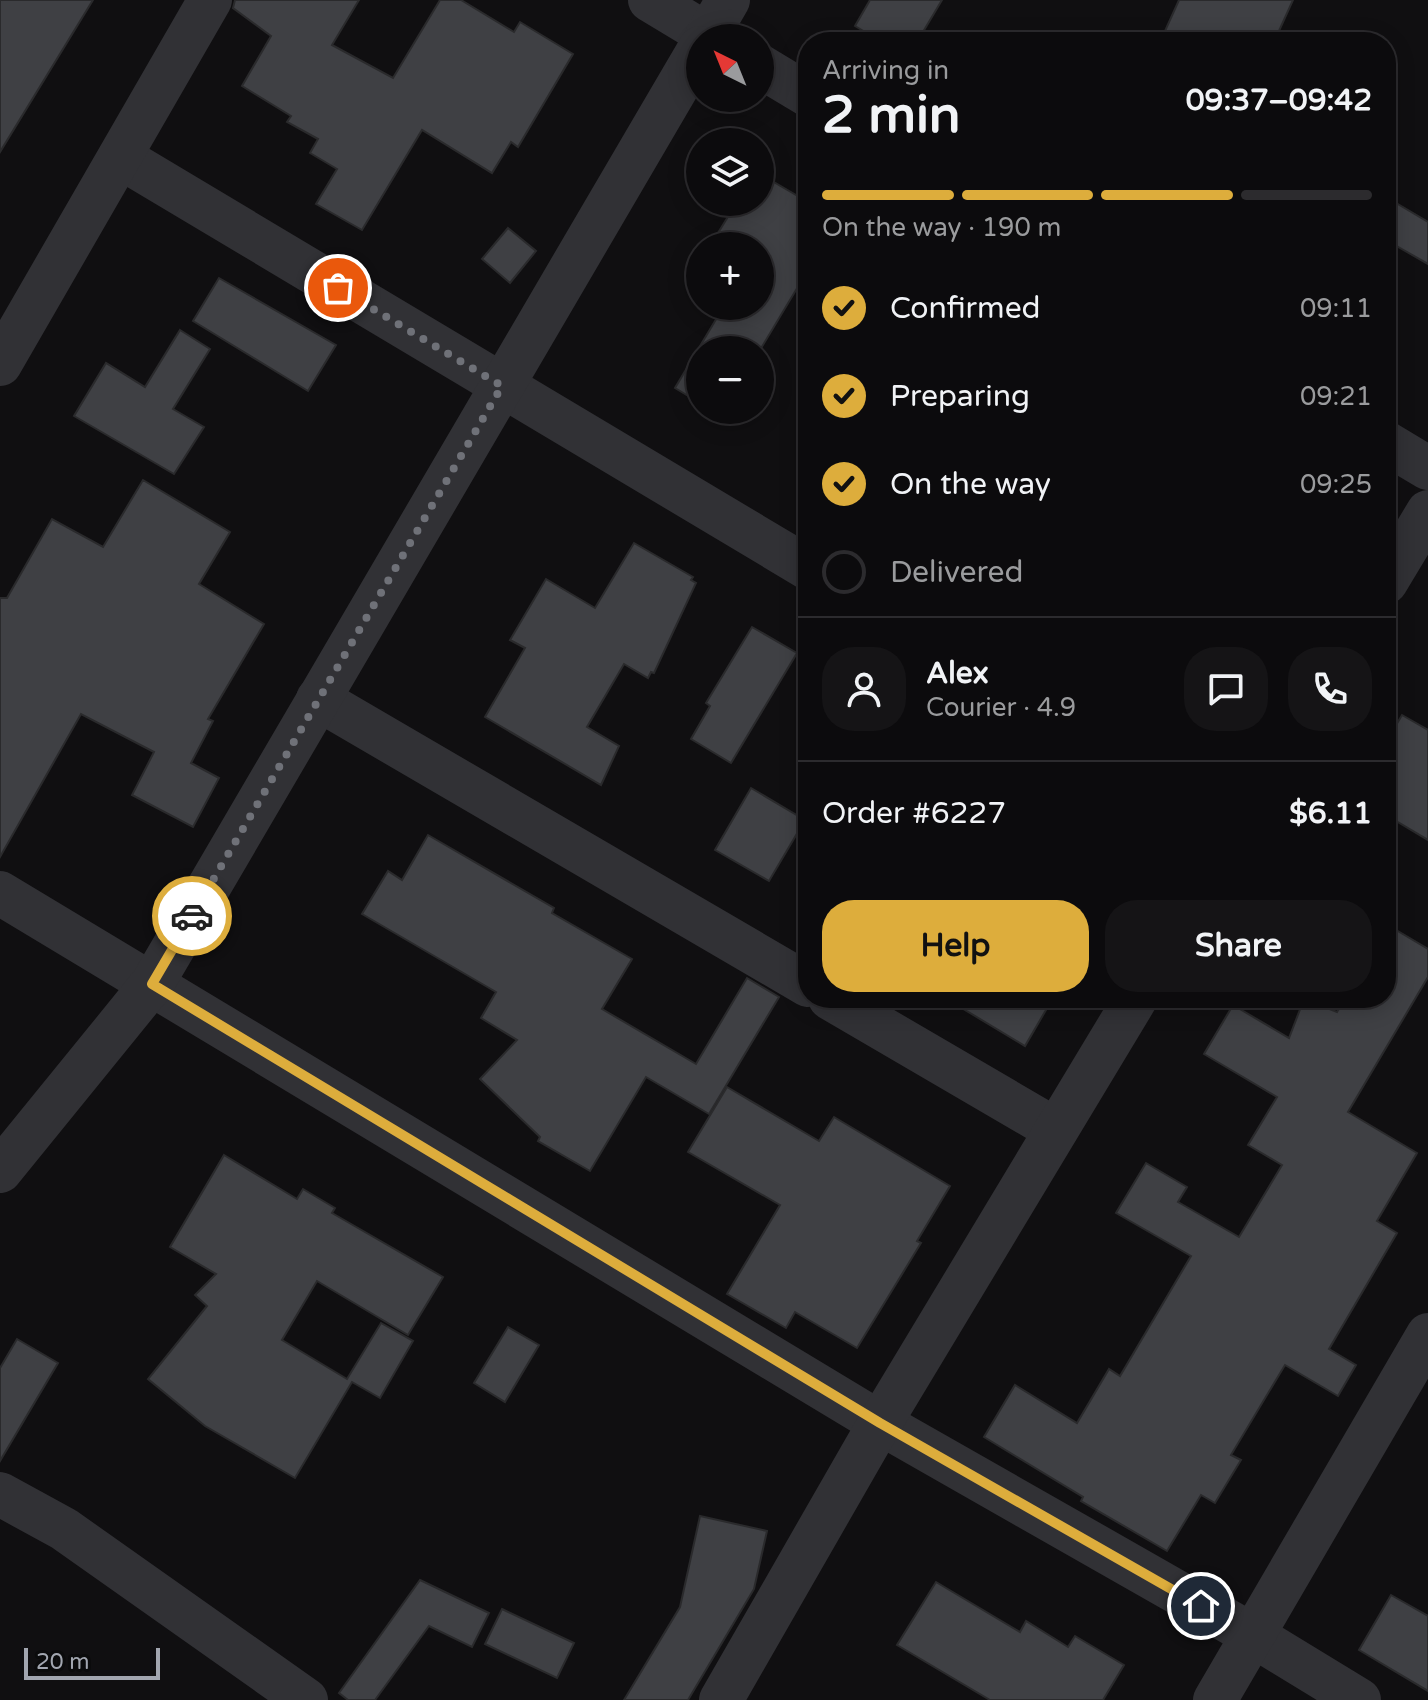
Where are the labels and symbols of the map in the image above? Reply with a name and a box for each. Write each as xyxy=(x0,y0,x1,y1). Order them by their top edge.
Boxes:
north arrow xyxy=(686,24,774,112)
pin xyxy=(304,254,372,322)
courier xyxy=(152,876,232,956)
pin xyxy=(1167,1572,1235,1640)
scale bar xyxy=(24,1644,160,1680)

